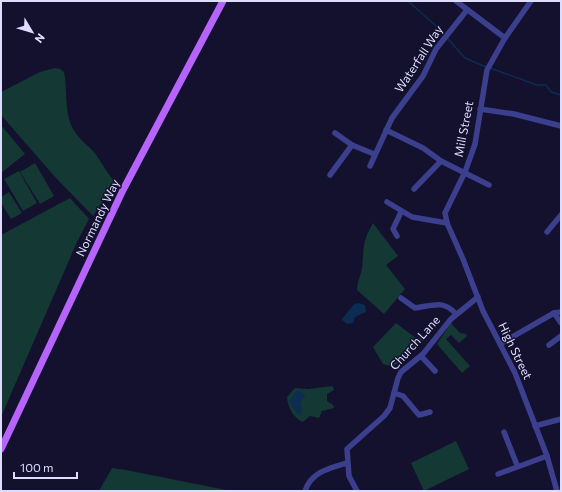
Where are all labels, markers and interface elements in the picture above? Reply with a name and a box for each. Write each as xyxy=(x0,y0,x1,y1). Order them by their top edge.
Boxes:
north arrow xyxy=(12,12,52,52)
street label: Waterfall Way xyxy=(391,22,445,95)
text: N xyxy=(33,31,48,46)
street label: Mill Street xyxy=(451,99,475,158)
street label: Normandy Way xyxy=(72,177,122,258)
street label: Church Lane xyxy=(386,312,442,372)
street label: High Street xyxy=(496,320,536,381)
scale bar xyxy=(14,454,77,480)
text: 100 m xyxy=(20,460,54,474)

